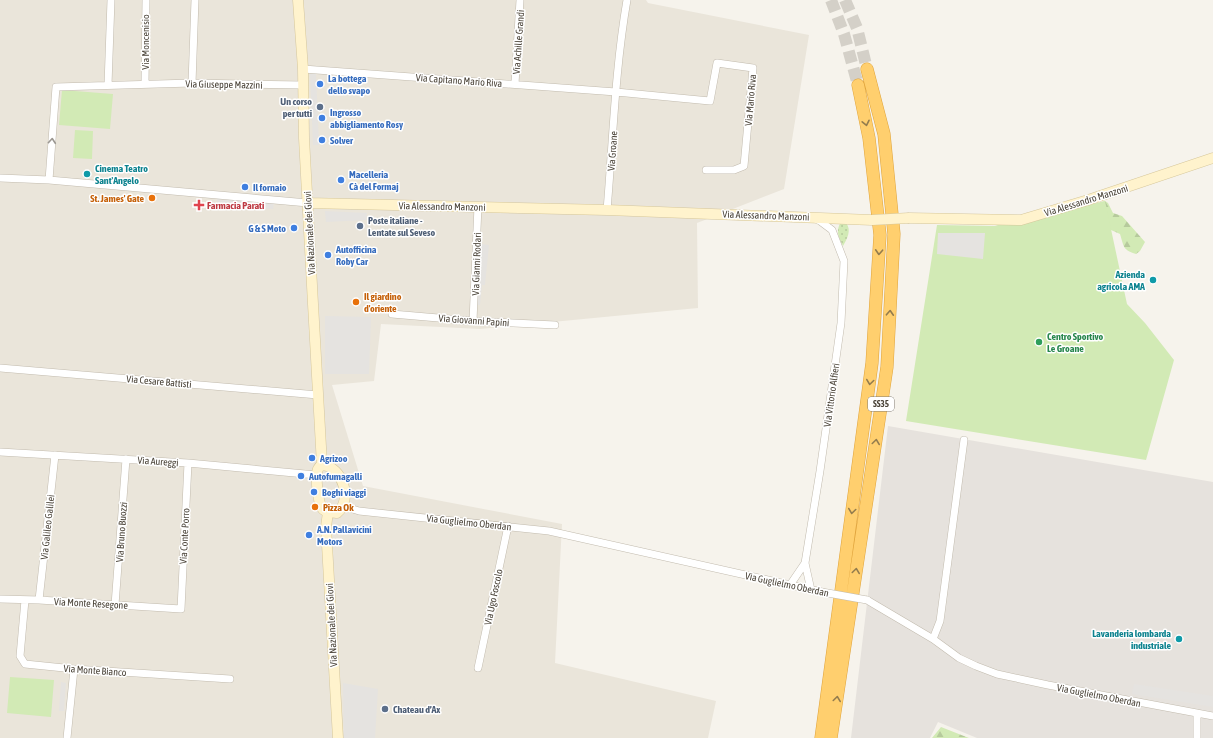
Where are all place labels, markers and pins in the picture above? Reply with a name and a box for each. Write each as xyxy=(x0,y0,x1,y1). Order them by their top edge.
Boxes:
place label: La bottega dello svapo xyxy=(328,73,370,96)
marker: La bottega dello svapo xyxy=(315,79,325,89)
place label: Un corso per tutti xyxy=(280,96,312,119)
marker: Un corso per tutti xyxy=(315,102,325,112)
place label: Ingrosso abbigliamento Rosy xyxy=(330,107,404,130)
marker: Ingrosso abbigliamento Rosy xyxy=(317,113,327,123)
marker: Solver xyxy=(317,135,327,145)
place label: Solver xyxy=(330,135,354,146)
place label: Cinema Teatro Sant'Angelo xyxy=(95,163,148,186)
marker: Cinema Teatro Sant'Angelo xyxy=(82,169,92,179)
place label: Macelleria Cà del Formaj xyxy=(349,169,398,192)
marker: Macelleria Cà del Formaj xyxy=(336,175,346,185)
marker: Il fornaio xyxy=(240,182,250,192)
place label: Il fornaio xyxy=(253,182,287,193)
place label: St. James' Gate xyxy=(90,193,144,204)
marker: St. James' Gate xyxy=(147,193,157,203)
marker: Farmacia Parati xyxy=(194,200,204,210)
place label: Farmacia Parati xyxy=(207,200,264,211)
place label: Poste italiane - Lentate sul Seveso xyxy=(368,215,436,238)
marker: Poste italiane - Lentate sul Seveso xyxy=(355,221,365,231)
place label: G & S Moto xyxy=(248,223,286,234)
marker: G & S Moto xyxy=(289,223,299,233)
place label: Autofficina Roby Car xyxy=(335,244,377,267)
marker: Autofficina Roby Car xyxy=(323,250,333,260)
place label: Azienda agricola AMA xyxy=(1097,269,1145,292)
marker: Azienda agricola AMA xyxy=(1148,275,1158,285)
place label: Il giardino d'oriente xyxy=(364,291,402,314)
marker: Il giardino d'oriente xyxy=(351,297,361,307)
place label: Centro Sportivo Le Groane xyxy=(1047,331,1103,354)
marker: Centro Sportivo Le Groane xyxy=(1034,337,1044,347)
marker: Agrizoo xyxy=(307,453,317,463)
place label: Agrizoo xyxy=(319,453,348,464)
marker: Autofumagalli xyxy=(296,471,306,481)
place label: Autofumagalli xyxy=(308,471,362,482)
marker: Boghi viaggi xyxy=(309,487,319,497)
place label: Boghi viaggi xyxy=(322,487,366,498)
marker: Pizza Ok xyxy=(310,502,320,512)
place label: Pizza Ok xyxy=(323,502,354,513)
place label: A.N. Pallavicini Motors xyxy=(316,524,372,547)
marker: A.N. Pallavicini Motors xyxy=(304,530,314,540)
place label: Lavanderia lombarda industriale xyxy=(1092,628,1171,651)
marker: Lavanderia lombarda industriale xyxy=(1174,634,1184,644)
marker: Chateau d’Ax xyxy=(380,704,390,714)
place label: Chateau d’Ax xyxy=(393,704,440,715)

